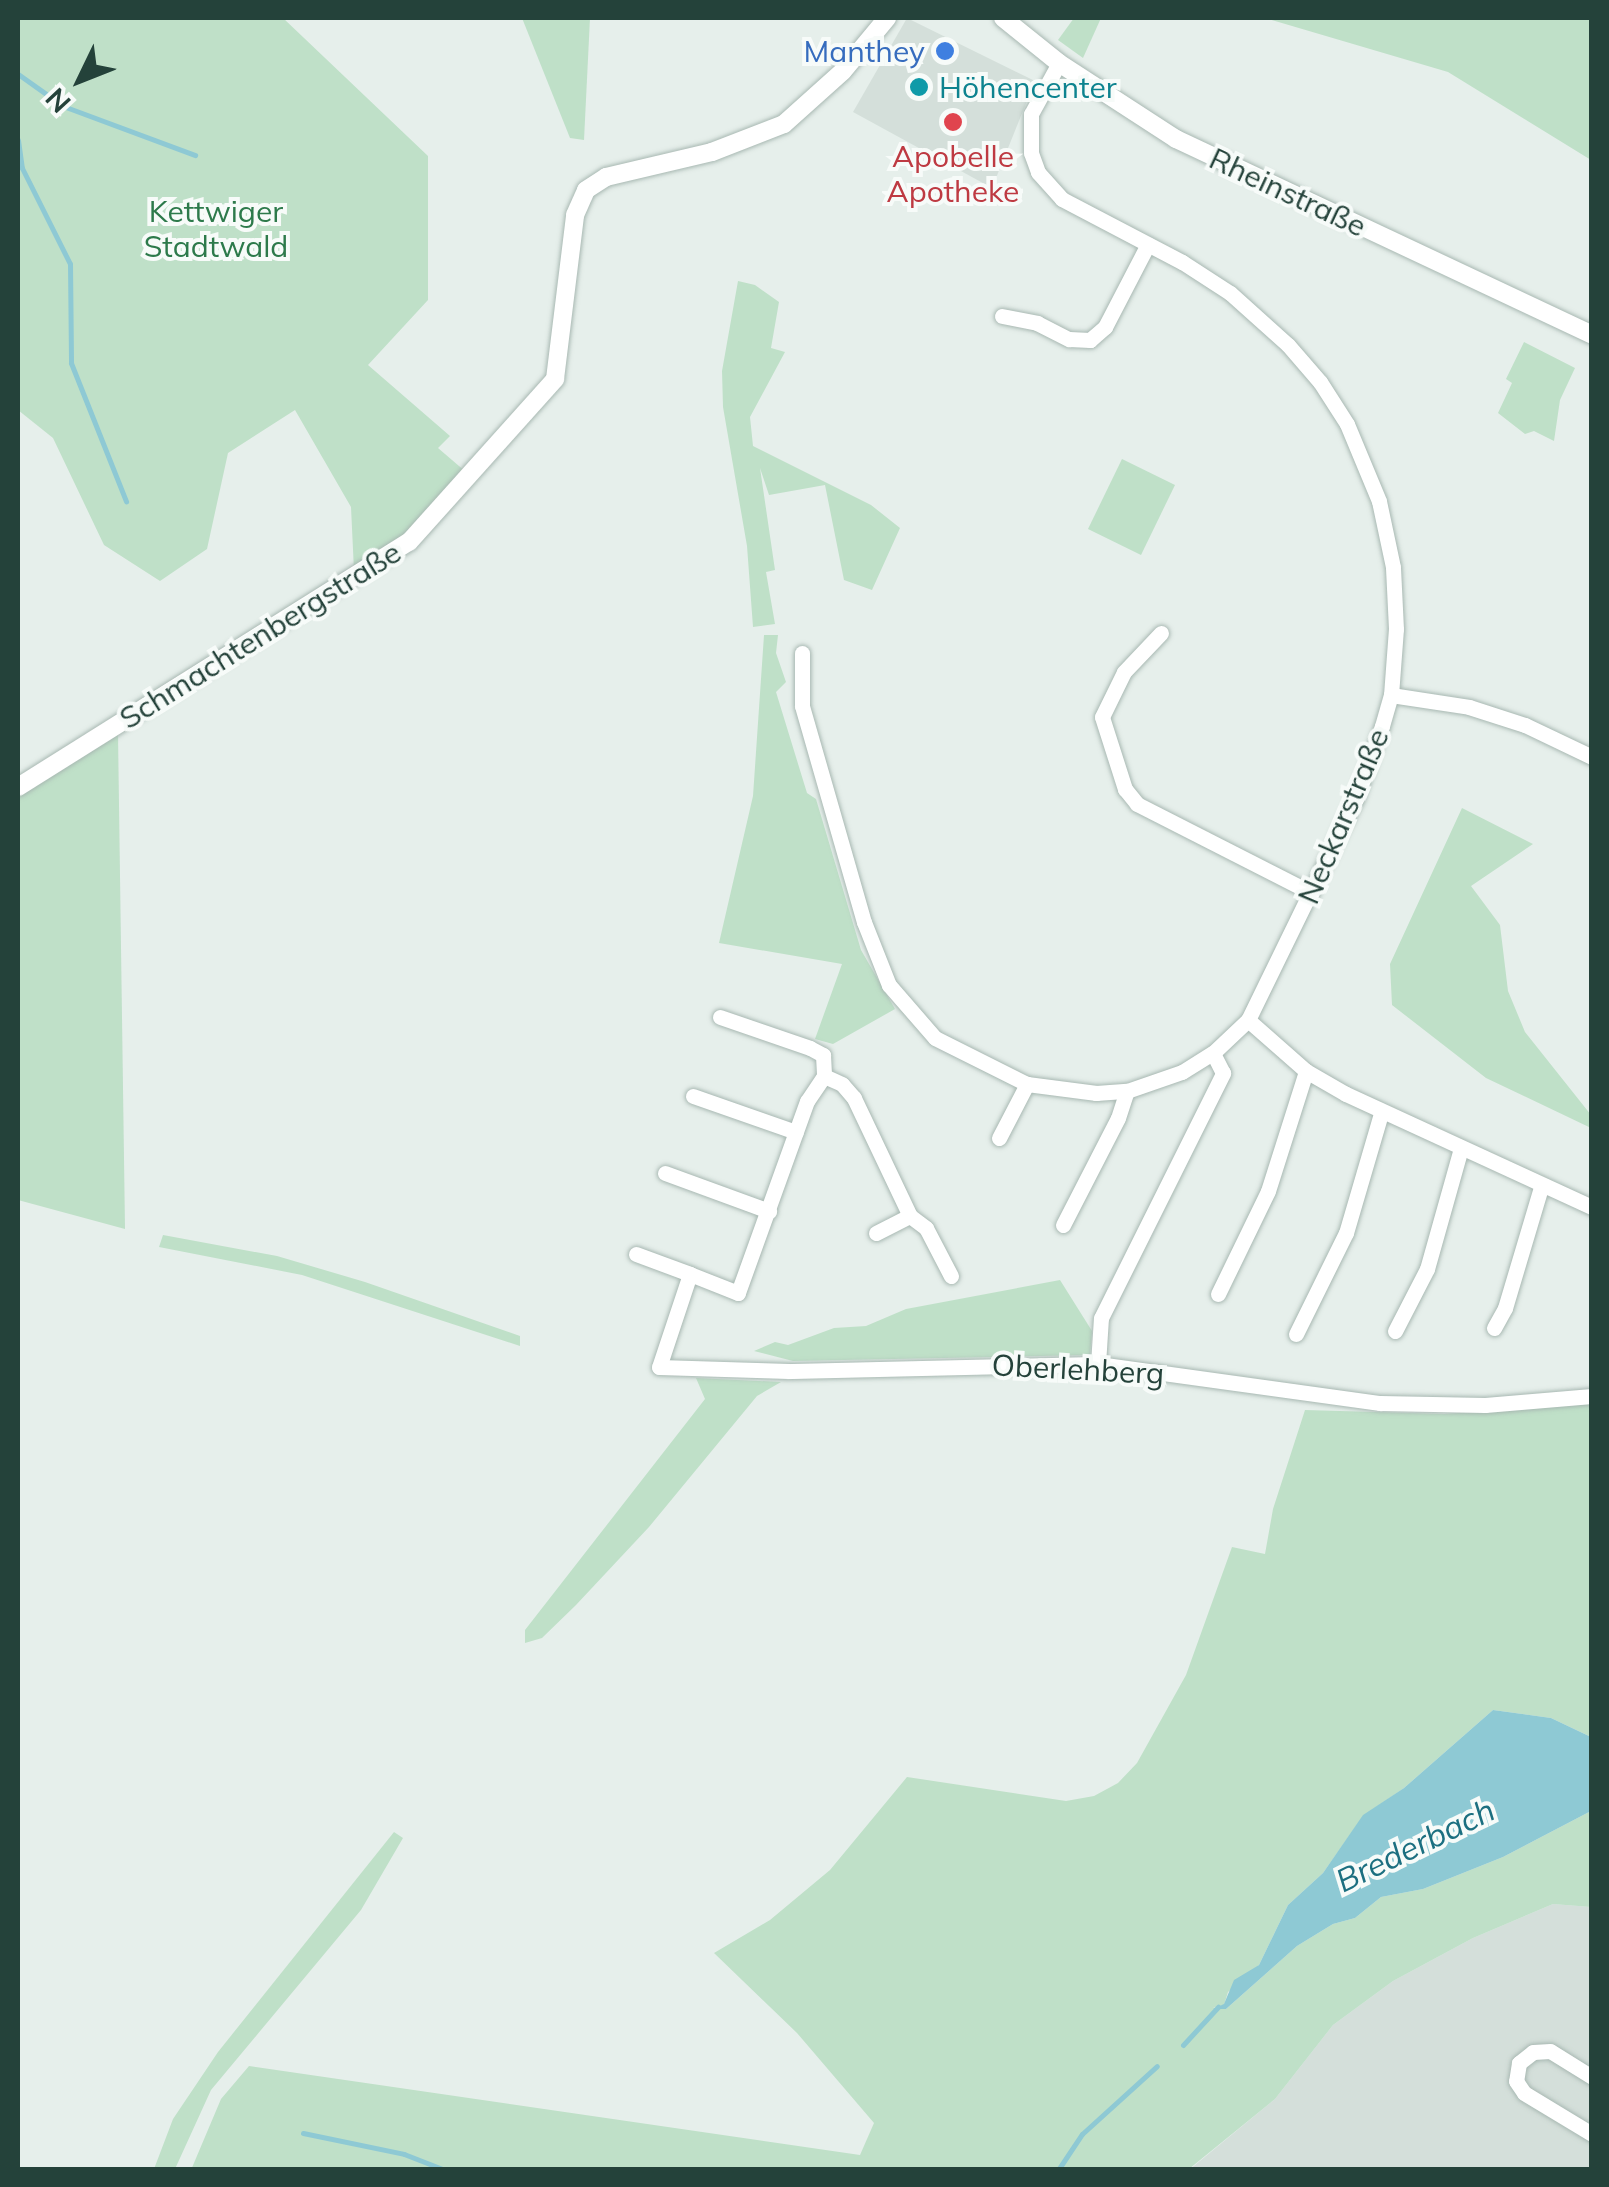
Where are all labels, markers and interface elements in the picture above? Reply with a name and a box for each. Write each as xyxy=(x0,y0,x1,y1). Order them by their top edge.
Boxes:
north arrow xyxy=(30,30,130,130)
place label: Manthey xyxy=(804,33,925,69)
marker: Manthey xyxy=(934,40,956,62)
place label: Höhencenter xyxy=(939,69,1117,105)
marker: Höhencenter xyxy=(908,76,930,98)
text: N xyxy=(38,81,78,120)
marker: Apobelle Apotheke xyxy=(942,111,964,133)
place label: Apobelle Apotheke xyxy=(887,138,1019,208)
street label: Rheinstraße xyxy=(1204,140,1372,244)
park label: Kettwiger Stadtwald xyxy=(144,193,288,264)
street label: Schmachtenbergstraße xyxy=(113,534,407,736)
street label: Neckarstraße xyxy=(1290,723,1396,909)
street label: Oberlehberg xyxy=(991,1347,1165,1391)
water label: Brederbach xyxy=(1329,1790,1501,1900)

